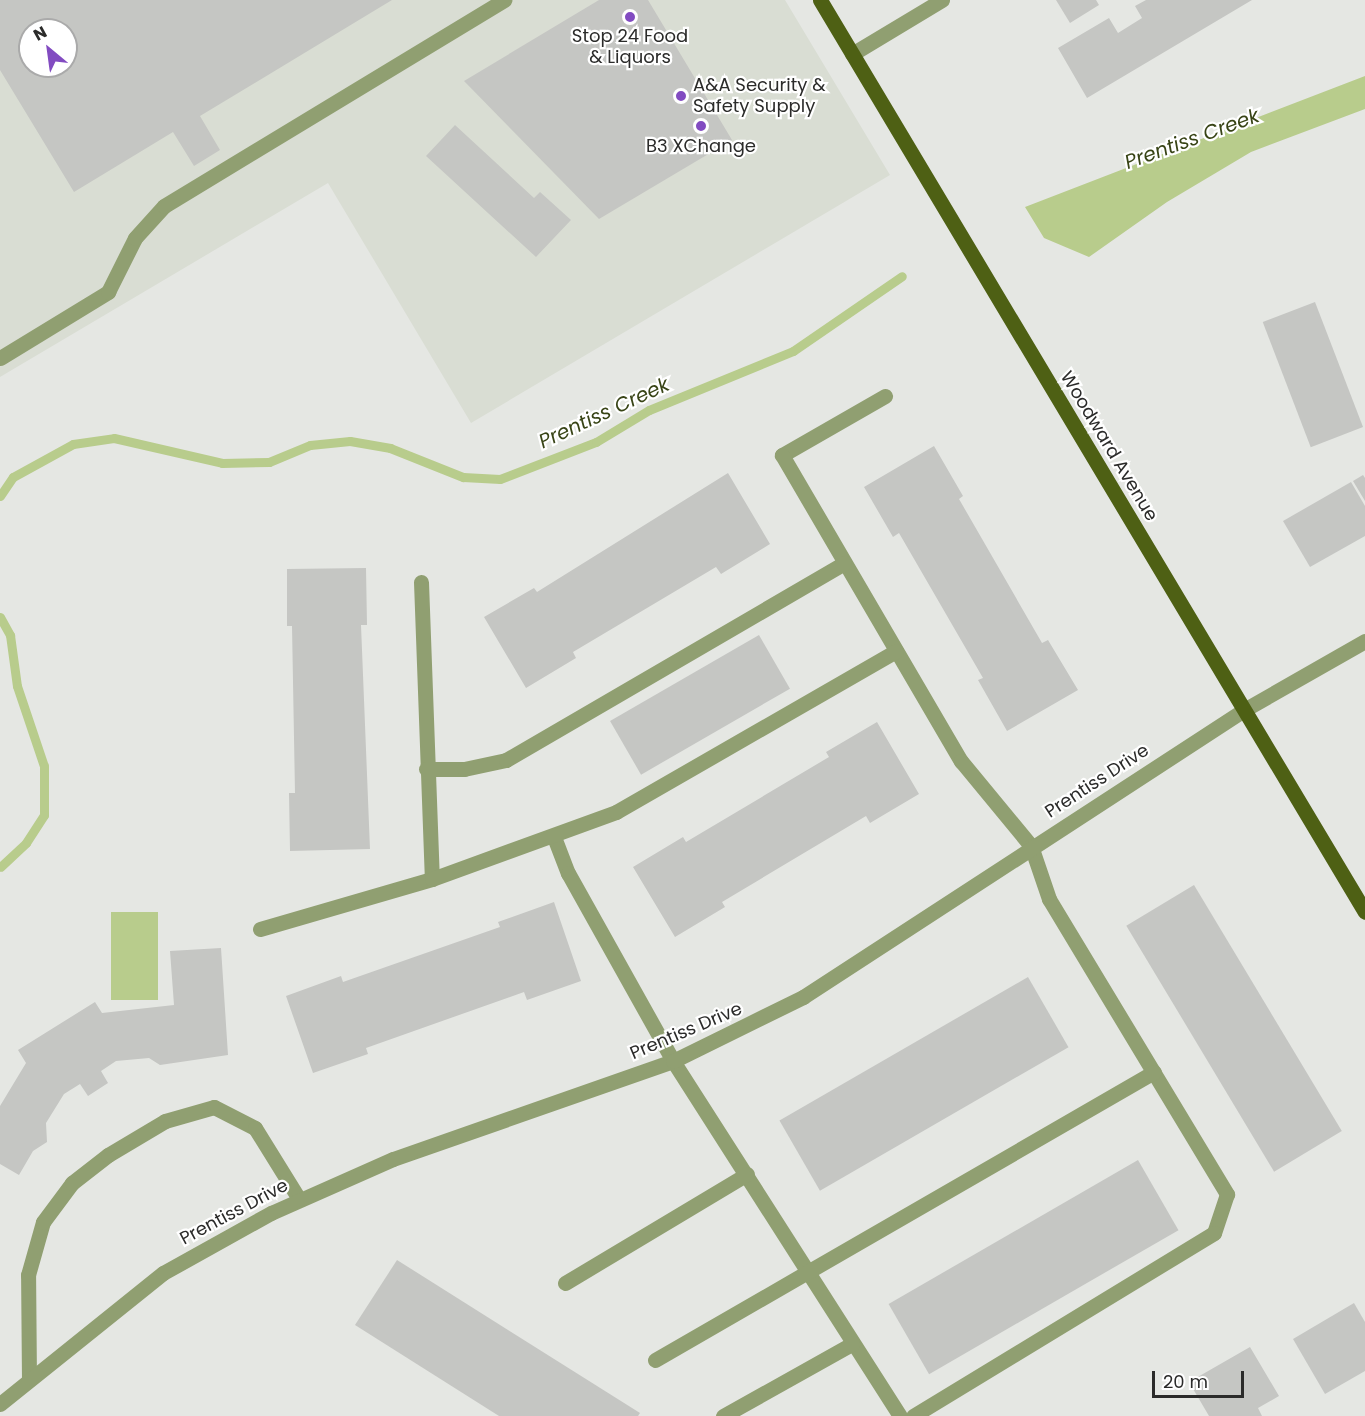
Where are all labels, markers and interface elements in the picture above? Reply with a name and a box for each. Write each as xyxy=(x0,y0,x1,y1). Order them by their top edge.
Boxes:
marker: Stop 24 Food & Liquors xyxy=(623,10,637,24)
north arrow xyxy=(18,18,78,78)
text: N xyxy=(29,21,51,47)
place label: Stop 24 Food & Liquors xyxy=(572,26,688,68)
place label: A&A Security & Safety Supply xyxy=(693,75,825,118)
marker: A&A Security & Safety Supply xyxy=(674,89,688,103)
water label: Prentiss Creek xyxy=(1122,104,1262,174)
marker: B3 XChange xyxy=(694,119,708,133)
place label: B3 XChange xyxy=(646,135,756,157)
street label: Woodward Avenue xyxy=(1056,367,1162,525)
water label: Prentiss Creek xyxy=(535,372,673,454)
street label: Prentiss Drive xyxy=(1041,739,1153,823)
street label: Prentiss Drive xyxy=(627,998,745,1064)
street label: Prentiss Drive xyxy=(176,1174,292,1250)
scale bar xyxy=(1155,1359,1246,1397)
text: 20 m xyxy=(1163,1369,1208,1394)

